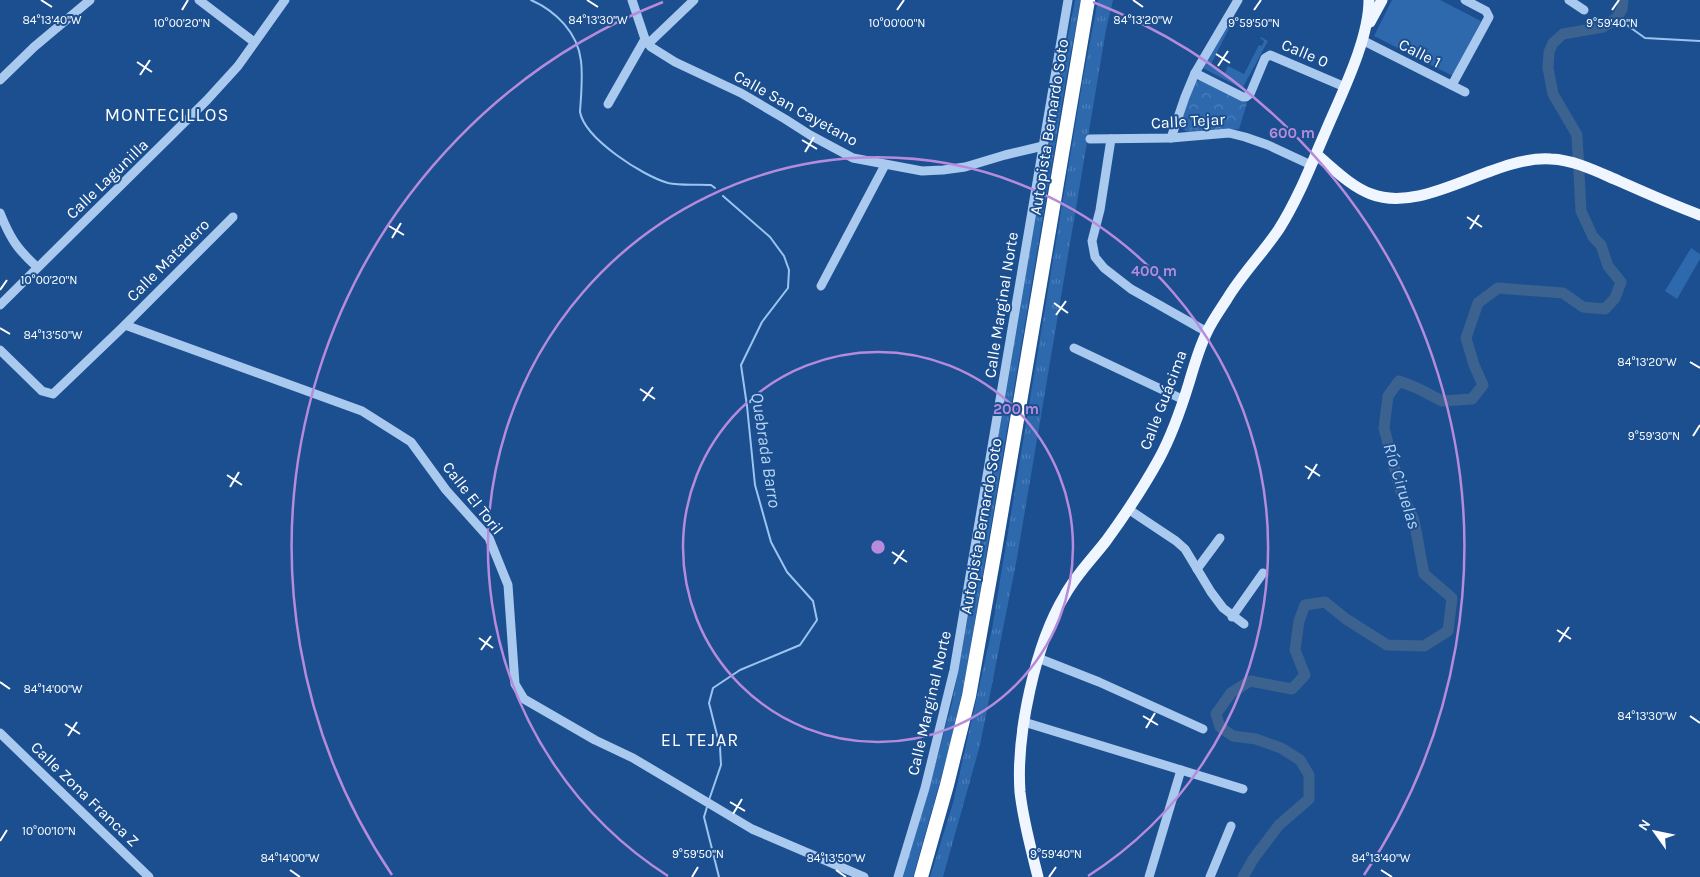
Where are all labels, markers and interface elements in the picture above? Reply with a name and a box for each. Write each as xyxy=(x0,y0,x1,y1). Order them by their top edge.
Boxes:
text: 84°13'40"W xyxy=(22,13,82,27)
text: 84°13'30"W xyxy=(568,13,628,27)
text: 84°13'20"W xyxy=(1113,13,1173,27)
text: 10°00'20"N xyxy=(154,16,210,30)
text: 10°00'00"N xyxy=(868,16,926,30)
text: 9°59'50"N xyxy=(1228,16,1280,30)
text: 9°59'40"N xyxy=(1586,16,1638,30)
street label: Calle 1 xyxy=(1396,34,1444,72)
street label: Calle 0 xyxy=(1279,35,1331,71)
street label: Autopista Bernardo Soto xyxy=(1026,38,1072,216)
street label: Calle San Cayetano xyxy=(731,66,861,150)
district label: MONTECILLOS xyxy=(105,104,229,126)
street label: Calle Tejar xyxy=(1150,110,1226,132)
text: 600 m xyxy=(1269,124,1315,142)
street label: Calle Lagunilla xyxy=(62,135,152,223)
street label: Calle Matadero xyxy=(123,215,213,305)
street label: Calle Marginal Norte xyxy=(980,231,1022,379)
text: 400 m xyxy=(1131,262,1177,280)
text: 10°00'20"N xyxy=(21,273,77,287)
text: 84°13'50"W xyxy=(23,328,83,342)
street label: Calle Guácima xyxy=(1135,347,1191,453)
text: 84°13'20"W xyxy=(1617,355,1677,369)
water label: Quebrada Barro xyxy=(746,391,786,509)
text: 200 m xyxy=(993,400,1039,418)
text: 9°59'30"N xyxy=(1628,429,1680,443)
street label: Autopista Bernardo Soto xyxy=(956,437,1006,615)
water label: Río Ciruelas xyxy=(1379,440,1425,532)
street label: Calle El Toril xyxy=(439,458,507,538)
centre of rings xyxy=(869,538,887,556)
street label: Calle Marginal Norte xyxy=(903,629,955,777)
text: 84°14'00"W xyxy=(23,682,83,696)
text: 84°13'30"W xyxy=(1617,709,1677,723)
district label: EL TEJAR xyxy=(661,729,739,751)
street label: Calle Zona Franca Z xyxy=(27,737,143,851)
north arrow xyxy=(1630,807,1680,857)
text: N xyxy=(1635,816,1654,834)
text: 10°00'10"N xyxy=(22,824,76,838)
text: 9°59'50"N xyxy=(672,847,724,861)
text: 9°59'40"N xyxy=(1030,847,1082,861)
text: 84°14'00"W xyxy=(260,851,320,865)
text: 84°13'50"W xyxy=(806,851,866,865)
text: 84°13'40"W xyxy=(1351,851,1411,865)

